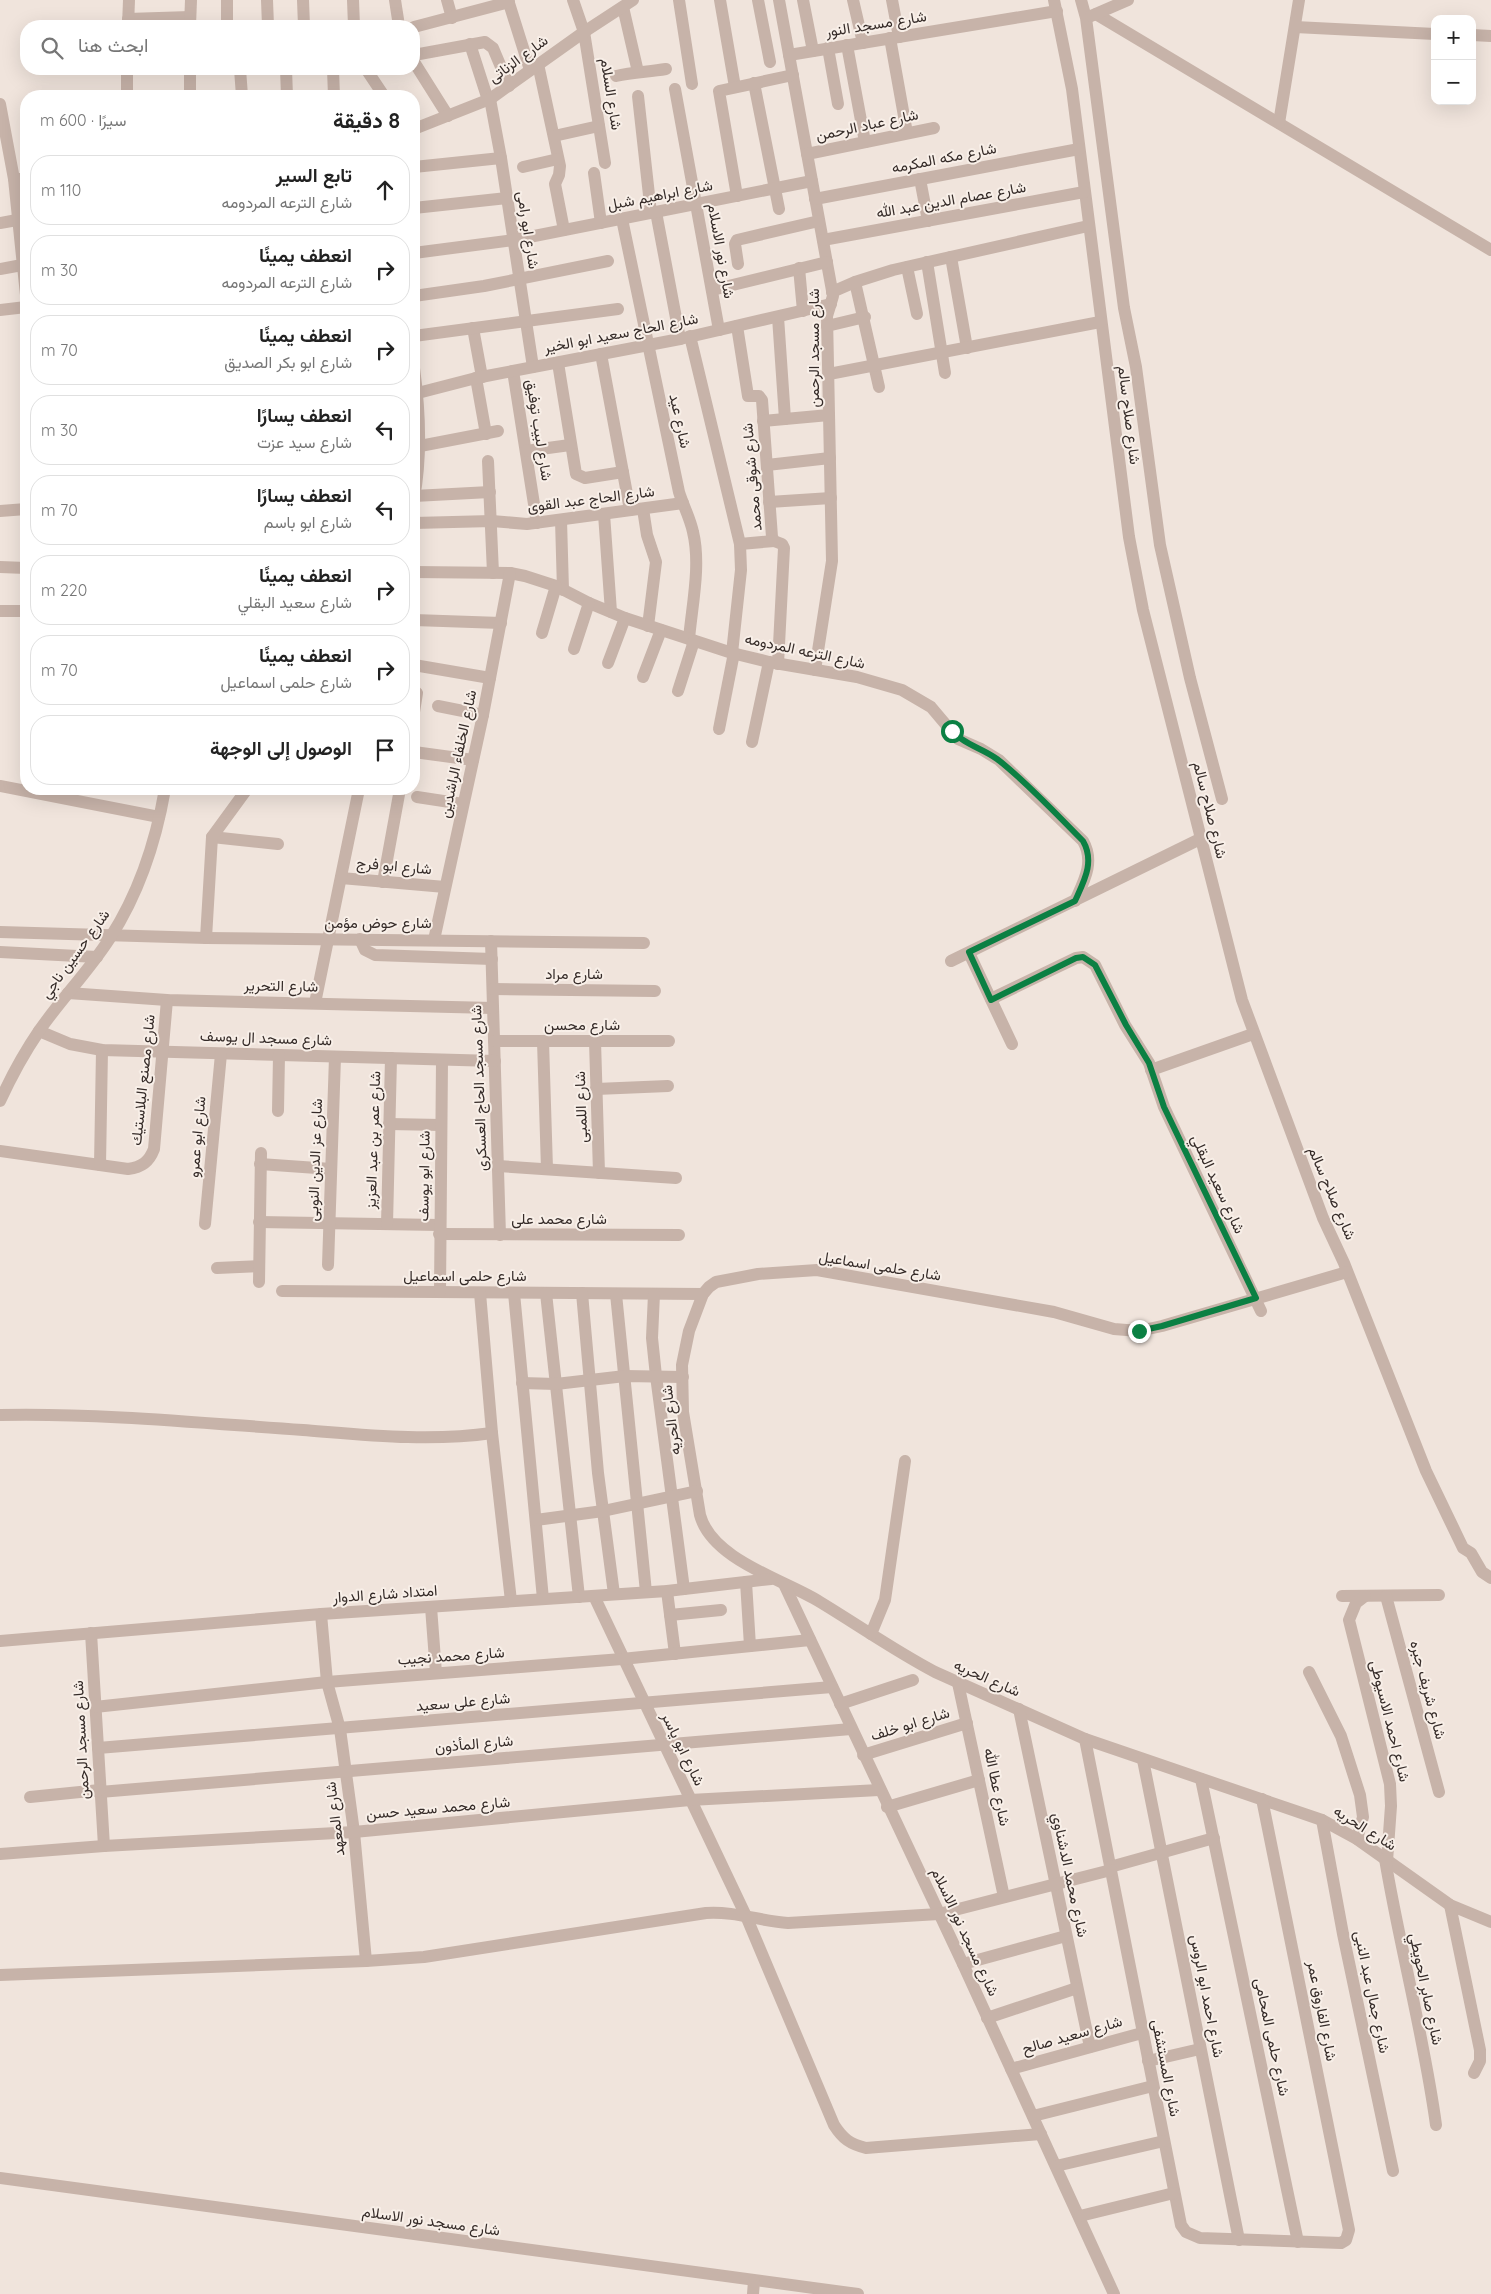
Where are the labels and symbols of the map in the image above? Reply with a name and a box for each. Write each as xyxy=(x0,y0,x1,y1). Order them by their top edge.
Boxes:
street label: شارع مسجد النور xyxy=(823,6,928,43)
street label: شارع الزناتى xyxy=(484,30,553,88)
street label: شارع السلام xyxy=(594,57,627,132)
street label: شارع عباد الرحمن xyxy=(814,104,920,147)
street label: شارع مكه المكرمه xyxy=(890,138,998,179)
street label: شارع ابراهيم شبل xyxy=(606,175,715,216)
street label: شارع عصام الدين عبد الله xyxy=(875,177,1028,224)
street label: شارع ابو رامى xyxy=(511,190,544,271)
street label: شارع نور الاسلام xyxy=(702,202,739,300)
street label: شارع مسجد الرحمن xyxy=(804,288,825,408)
street label: شارع الحاج سعيد ابو الخير xyxy=(541,308,700,359)
street label: شارع صلاح سالم xyxy=(1112,364,1145,466)
street label: شارع لبيب توفيق xyxy=(520,378,557,482)
street label: شارع عيد xyxy=(663,392,696,451)
street label: شارع شوقى محمد xyxy=(737,422,768,532)
street label: شارع الحاج عبد القوى xyxy=(526,481,656,518)
street label: شارع الترعه المردومه xyxy=(743,628,867,675)
street label: شارع الخلفاء الراشدين xyxy=(435,688,482,820)
route start xyxy=(941,720,964,743)
street label: شارع صلاح سالم xyxy=(1187,759,1232,861)
street label: شارع ابو فرج xyxy=(355,853,433,880)
street label: شارع حسين ناجي xyxy=(36,905,117,1004)
street label: شارع حوض مؤمن xyxy=(324,913,432,934)
street label: شارع مراد xyxy=(545,964,603,985)
street label: شارع التحرير xyxy=(243,975,319,998)
street label: شارع مسجد الحاج العسكرى xyxy=(466,1004,493,1171)
street label: شارع مصنع البلاستيك xyxy=(126,1013,161,1147)
street label: شارع محسن xyxy=(544,1015,620,1036)
street label: شارع مسجد ال يوسف xyxy=(200,1026,333,1051)
street label: شارع عمر بن عبد العزيز xyxy=(361,1070,386,1210)
street label: شارع اللمبى xyxy=(570,1071,593,1143)
street label: شارع ابو عمرو xyxy=(183,1095,212,1179)
street label: شارع عز الدين النوبى xyxy=(303,1098,328,1222)
street label: شارع ابو يوسف xyxy=(413,1130,436,1222)
street label: شارع سعيد البقلي xyxy=(1184,1131,1250,1238)
street label: شارع صلاح سالم xyxy=(1302,1143,1361,1243)
street label: شارع محمد على xyxy=(511,1209,607,1230)
street label: شارع حلمى اسماعيل xyxy=(817,1246,943,1287)
street label: شارع حلمى اسماعيل xyxy=(403,1266,527,1287)
route end xyxy=(1128,1320,1151,1343)
street label: شارع الحريه xyxy=(657,1383,686,1456)
street label: امتداد شارع الدوار xyxy=(331,1580,438,1609)
street label: شارع شريف جبره xyxy=(1404,1638,1451,1742)
street label: شارع محمد نجيب xyxy=(397,1642,505,1671)
street label: شارع الحريه xyxy=(950,1655,1023,1702)
street label: شارع احمد الاسيوطى xyxy=(1364,1658,1415,1784)
street label: شارع مسجد الرحمن xyxy=(68,1680,95,1800)
street label: شارع على سعيد xyxy=(415,1688,511,1717)
street label: شارع ابو خلف xyxy=(868,1702,952,1746)
street label: شارع ابو ياسر xyxy=(655,1708,709,1790)
street label: شارع المأذون xyxy=(434,1731,514,1758)
street label: شارع عطا الله xyxy=(978,1746,1015,1828)
street label: شارع المعهد xyxy=(321,1780,350,1857)
street label: شارع محمد سعيد حسن xyxy=(365,1792,511,1825)
street label: شارع الحريه xyxy=(1329,1801,1400,1856)
street label: شارع محمد الدشناوي xyxy=(1044,1811,1093,1940)
street label: شارع مسجد نور الاسلام xyxy=(926,1865,1004,2000)
street label: شارع جمال عبد النبى xyxy=(1348,1929,1395,2055)
street label: شارع صابر الحويطي xyxy=(1401,1931,1448,2048)
street label: شارع احمد ابو الروس xyxy=(1184,1933,1229,2060)
street label: شارع الفاروق عمر xyxy=(1301,1958,1342,2063)
street label: شارع حلمى المحامى xyxy=(1249,1976,1294,2098)
street label: شارع سعيد صالح xyxy=(1020,2011,1125,2060)
street label: شارع المستشفى xyxy=(1146,2018,1185,2119)
street label: شارع مسجد نور الاسلام xyxy=(361,2201,501,2242)

